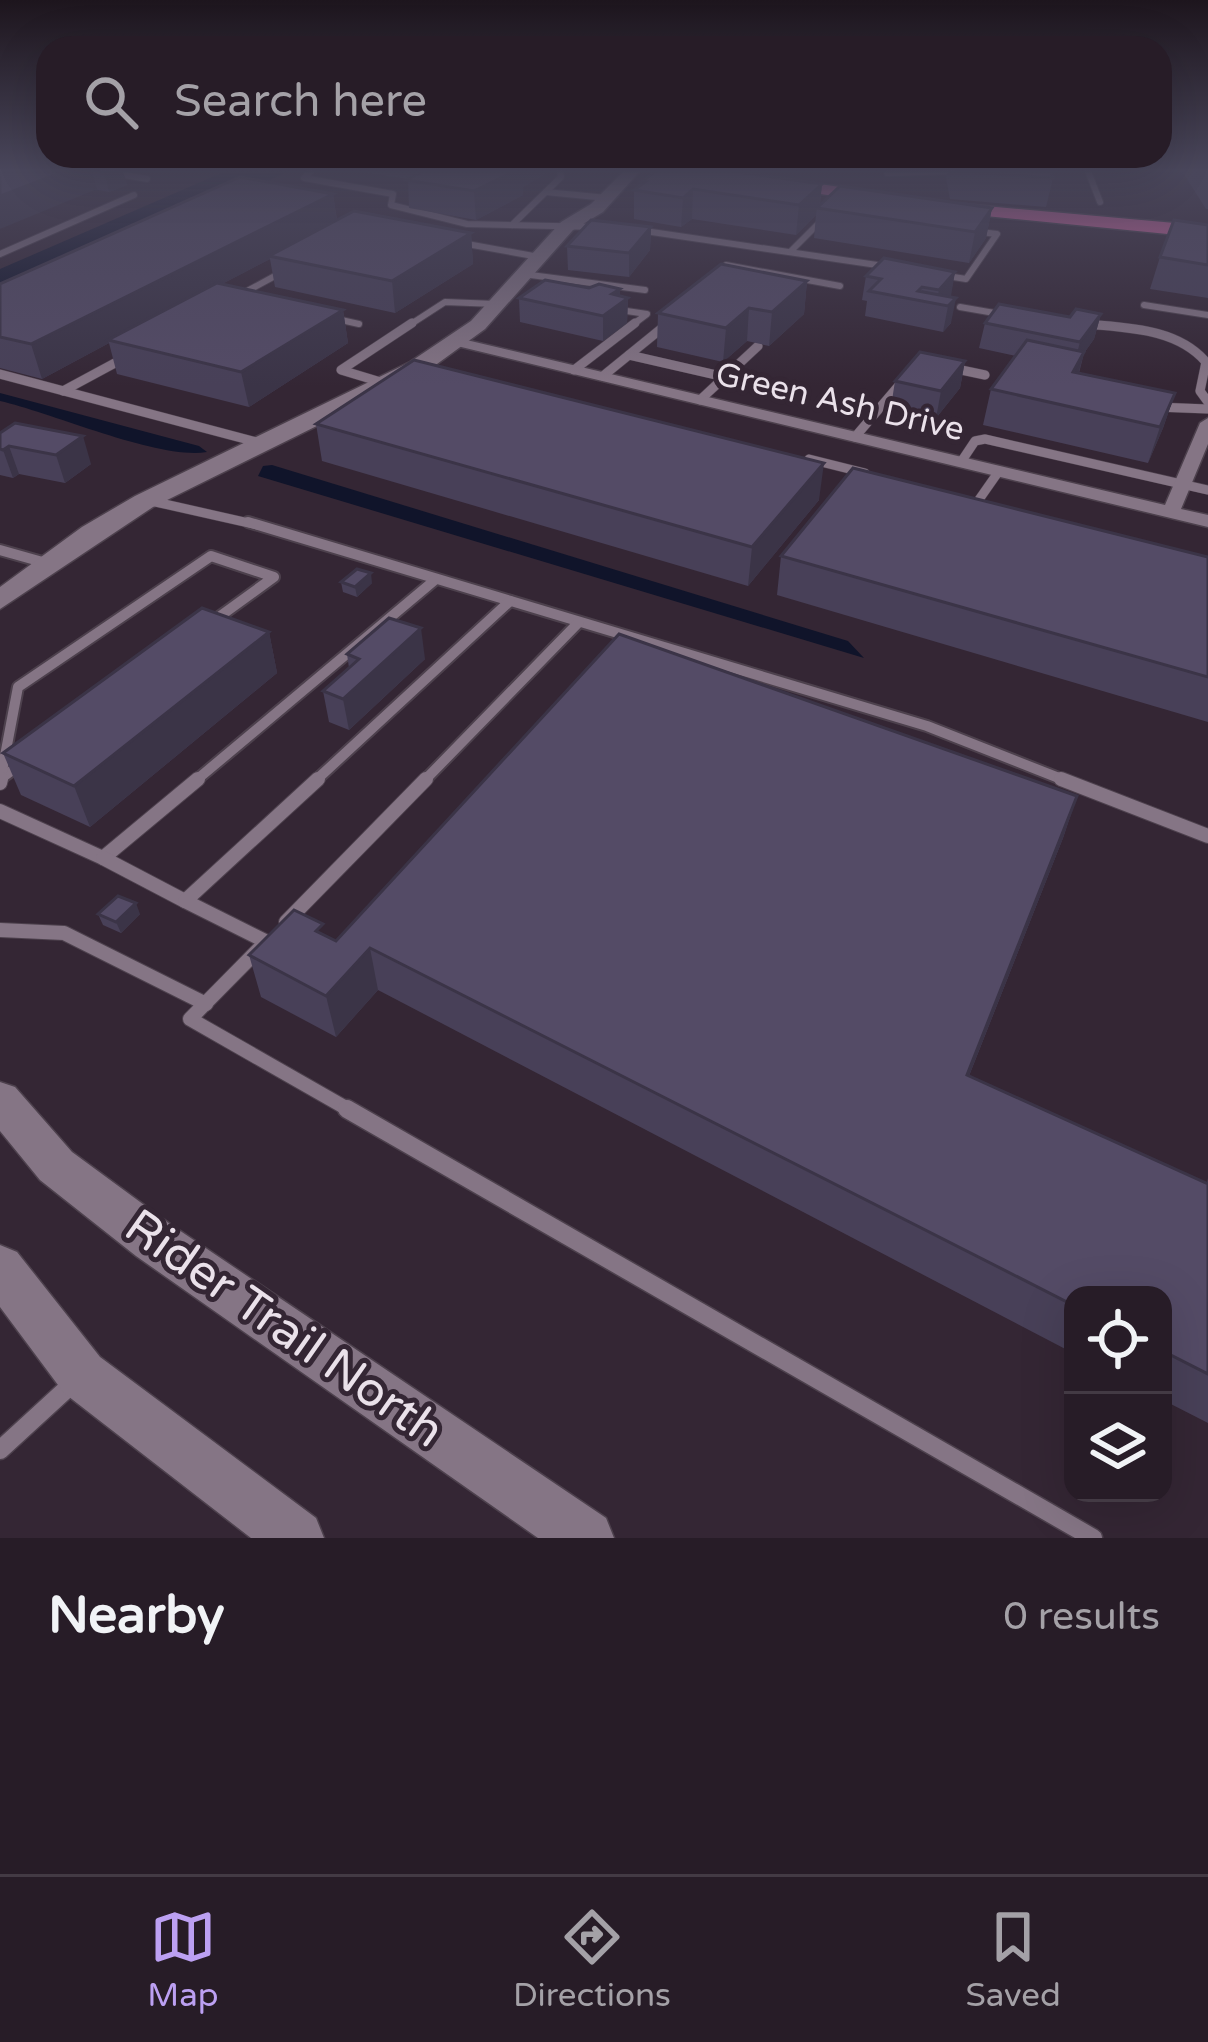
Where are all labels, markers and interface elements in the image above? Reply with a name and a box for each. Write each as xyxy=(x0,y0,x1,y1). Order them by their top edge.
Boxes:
search box xyxy=(36,36,1172,168)
icon: search xyxy=(78,69,144,135)
text: Search here xyxy=(174,75,427,129)
street label: Green Ash Drive xyxy=(712,354,968,450)
street label: Rider Trail North xyxy=(114,1198,454,1460)
map controls xyxy=(1064,1286,1172,1502)
button: locate xyxy=(1064,1286,1172,1394)
button: layers xyxy=(1064,1394,1172,1502)
text: Nearby xyxy=(48,1585,225,1647)
text: 0 results xyxy=(1003,1593,1160,1640)
tab: Map xyxy=(147,1904,219,2015)
tab: Directions xyxy=(513,1904,671,2015)
tab: Saved xyxy=(965,1904,1061,2015)

